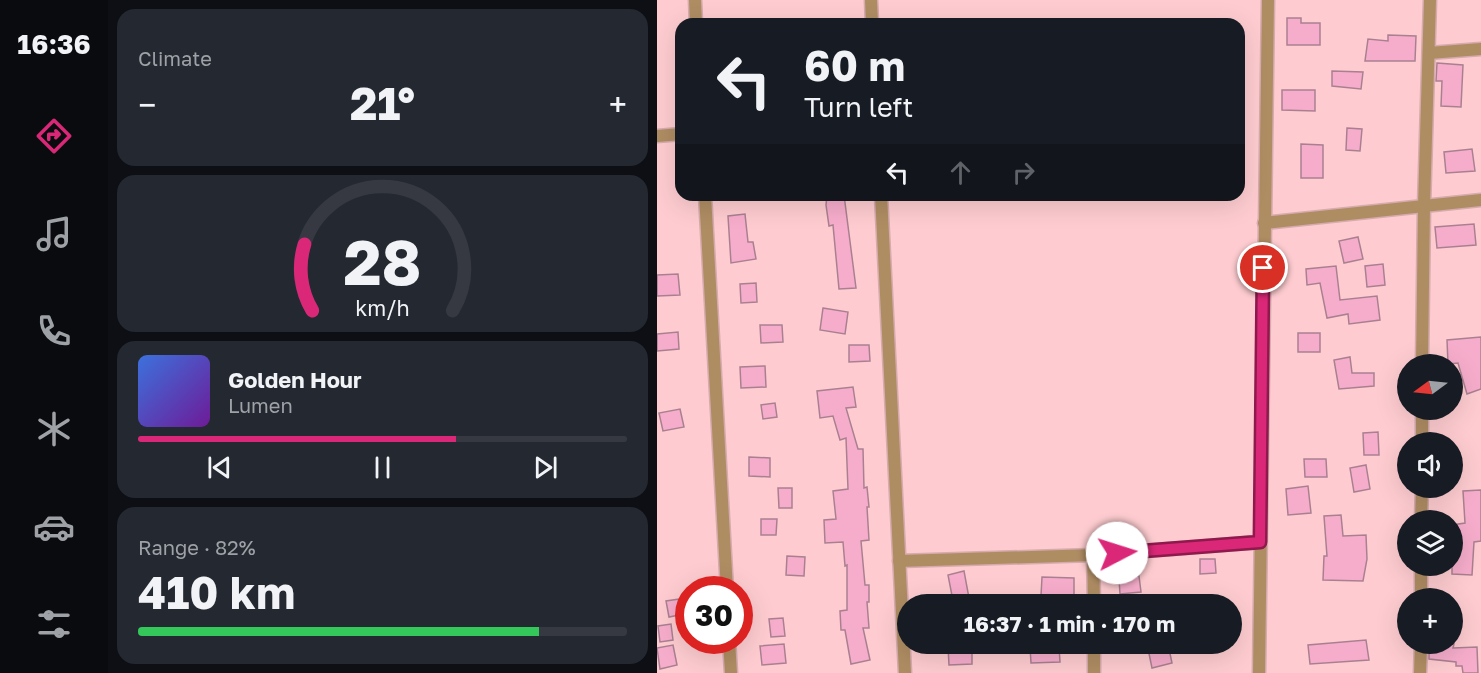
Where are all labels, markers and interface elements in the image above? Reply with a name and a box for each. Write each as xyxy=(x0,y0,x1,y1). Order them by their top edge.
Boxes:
text: 16:36 xyxy=(17,28,91,60)
text: 60 m xyxy=(804,40,905,90)
icon: left xyxy=(705,42,783,120)
text: Climate xyxy=(138,46,212,70)
text: 21° xyxy=(350,76,415,130)
text: − xyxy=(138,85,156,124)
text: + xyxy=(609,85,627,124)
text: Turn left xyxy=(804,91,913,123)
icon: directions xyxy=(33,115,75,157)
icon: left xyxy=(881,156,914,189)
icon: ahead xyxy=(944,156,977,189)
icon: right xyxy=(1007,156,1040,189)
icon: music xyxy=(33,213,75,255)
text: 28 xyxy=(343,224,421,299)
pin xyxy=(1237,242,1288,293)
icon: arrive xyxy=(1246,251,1279,284)
text: km/h xyxy=(355,295,410,321)
icon: phone xyxy=(33,310,75,352)
north arrow xyxy=(1397,354,1463,420)
map controls xyxy=(1397,354,1463,654)
text: Golden Hour xyxy=(228,366,362,393)
text: Lumen xyxy=(228,393,293,417)
icon: climate xyxy=(33,408,75,450)
button: sound xyxy=(1397,432,1463,498)
icon: previous xyxy=(203,451,236,484)
icon: pause xyxy=(366,451,399,484)
icon: next xyxy=(529,451,562,484)
icon: car xyxy=(33,506,75,548)
button: layers xyxy=(1397,510,1463,576)
position arrow xyxy=(1085,521,1149,585)
text: Range · 82% xyxy=(138,535,256,559)
text: 410 km xyxy=(138,565,295,619)
speed limit sign: 30 xyxy=(675,576,753,654)
button: + xyxy=(1397,588,1463,654)
icon: filters xyxy=(33,603,75,645)
text: 16:37 · 1 min · 170 m xyxy=(964,610,1175,637)

